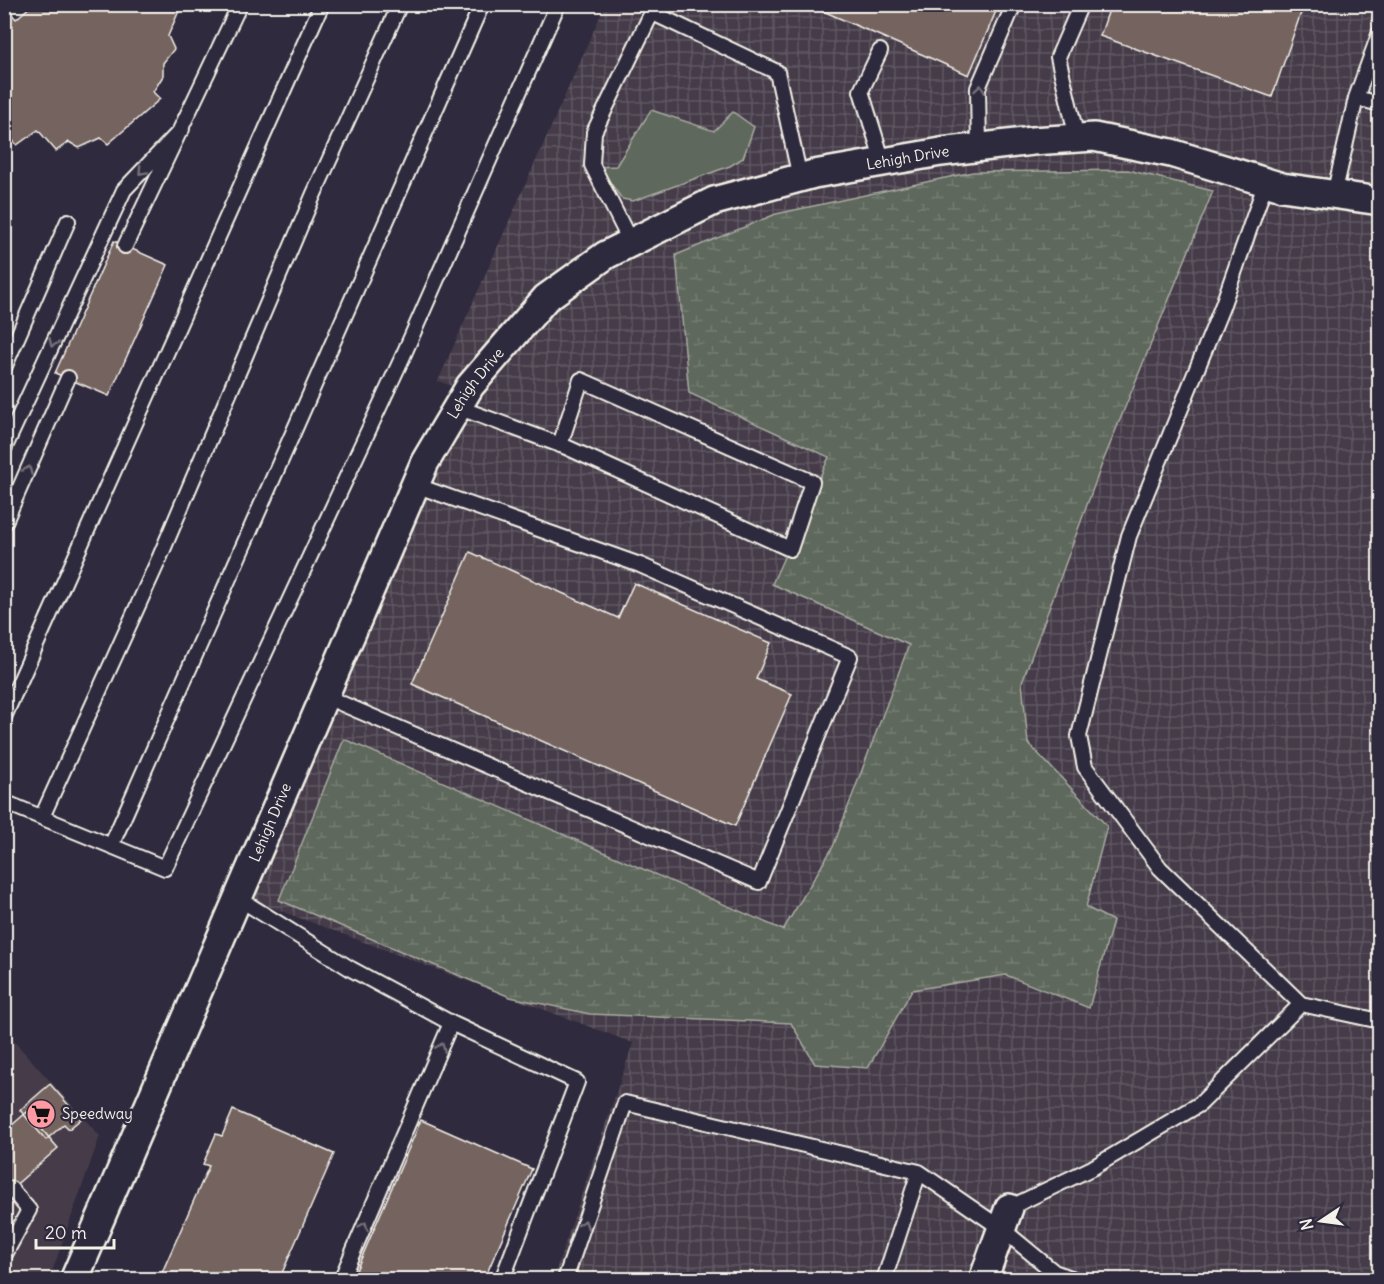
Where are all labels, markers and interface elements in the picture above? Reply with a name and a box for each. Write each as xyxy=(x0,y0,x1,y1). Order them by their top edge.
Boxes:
one-way arrow xyxy=(974,84,986,94)
street label: Lehigh Drive xyxy=(865,141,950,174)
one-way arrow xyxy=(138,165,149,175)
one-way arrow xyxy=(49,337,61,348)
street label: Lehigh Drive xyxy=(443,343,508,422)
one-way arrow xyxy=(21,466,33,477)
street label: Lehigh Drive xyxy=(245,780,295,864)
one-way arrow xyxy=(434,1042,446,1053)
supermarket icon: Speedway xyxy=(25,1098,57,1130)
place label: Speedway xyxy=(62,1104,133,1123)
north arrow xyxy=(1291,1191,1351,1251)
scale bar xyxy=(36,1212,114,1250)
text: N xyxy=(1295,1217,1317,1232)
one-way arrow xyxy=(576,1219,589,1230)
text: 20 m xyxy=(45,1221,87,1244)
one-way arrow xyxy=(357,1221,369,1232)

